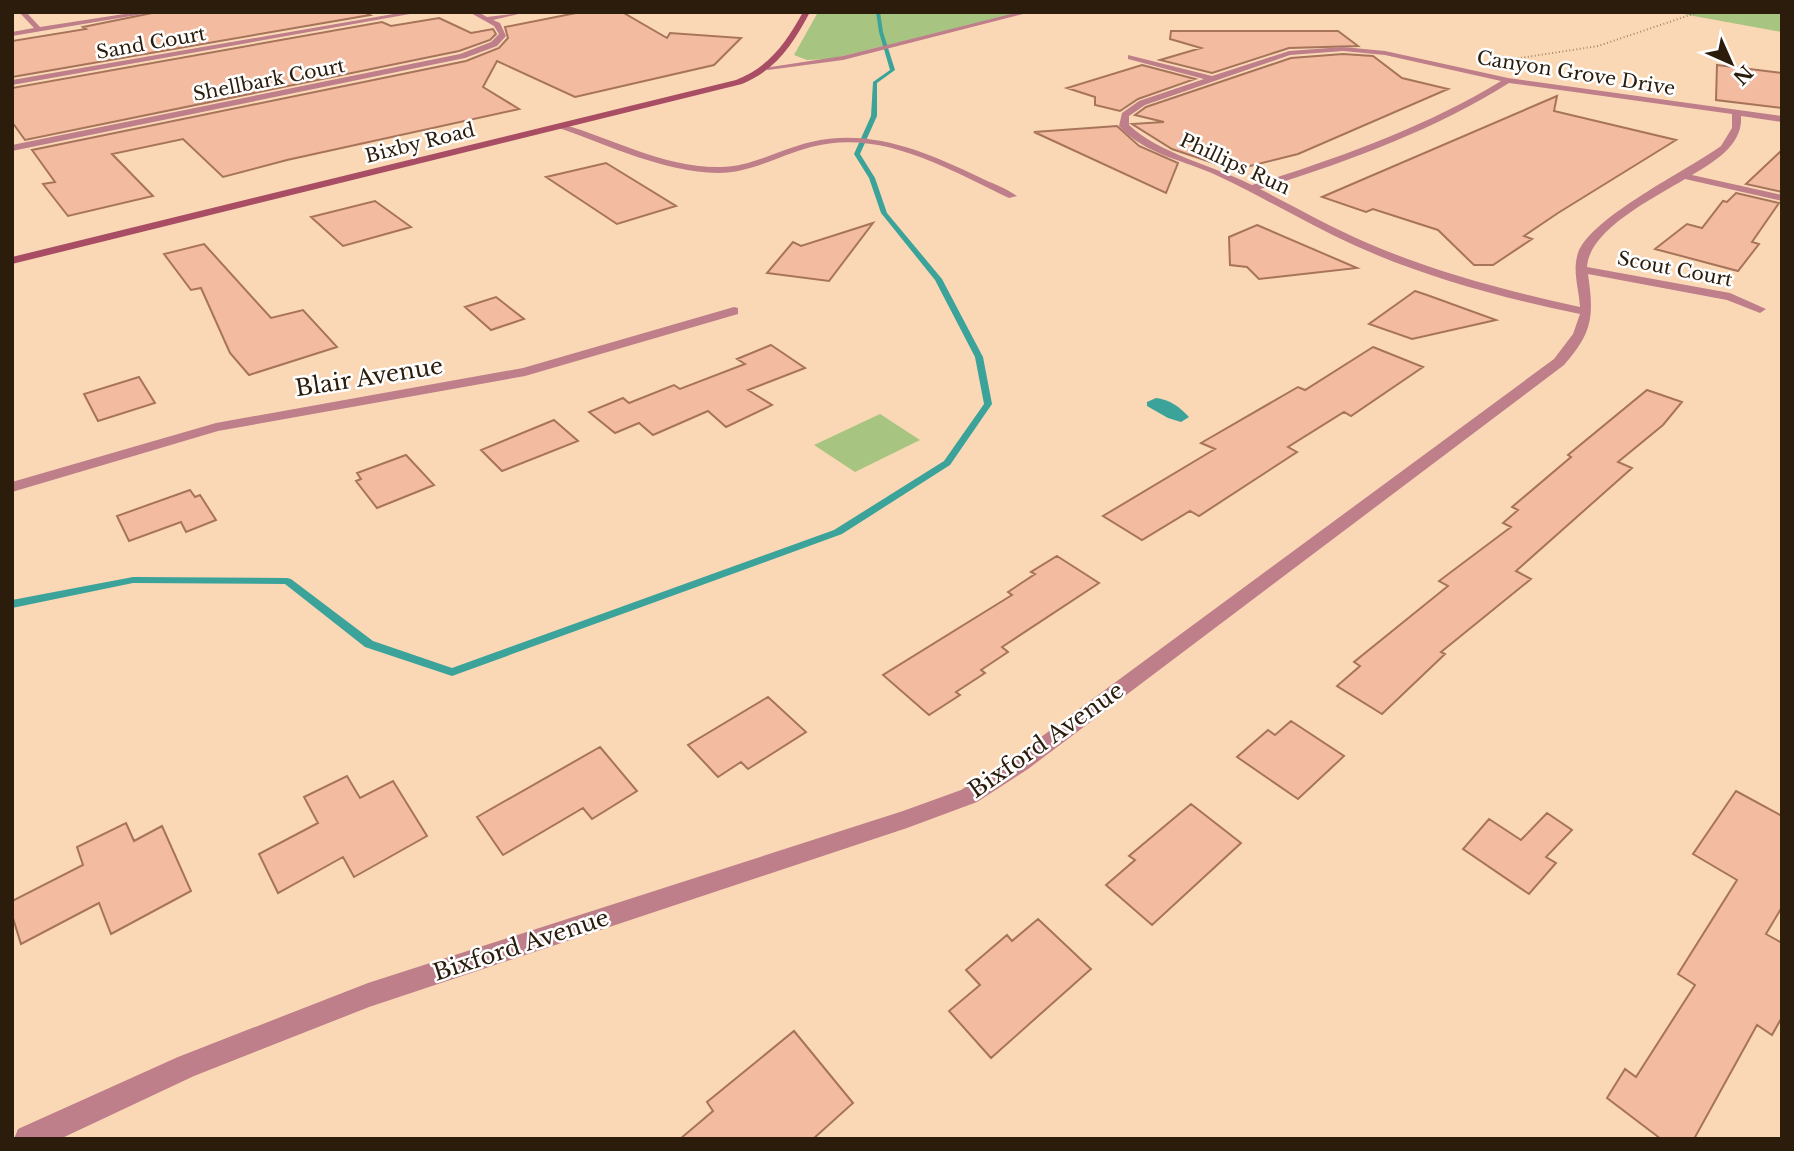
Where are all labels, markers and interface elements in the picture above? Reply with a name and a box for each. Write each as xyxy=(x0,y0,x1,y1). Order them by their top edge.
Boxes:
street label: Sand Court xyxy=(94,22,208,64)
north arrow xyxy=(1696,28,1766,98)
street label: Canyon Grove Drive xyxy=(1475,46,1677,100)
street label: Shellbark Court xyxy=(191,54,348,106)
text: N xyxy=(1728,60,1757,89)
street label: Bixby Road xyxy=(363,118,477,168)
street label: Phillips Run xyxy=(1176,128,1294,200)
street label: Scout Court xyxy=(1615,247,1735,292)
street label: Blair Avenue xyxy=(293,351,445,403)
street label: Bixford Avenue xyxy=(963,676,1129,804)
street label: Bixford Avenue xyxy=(430,903,612,987)

